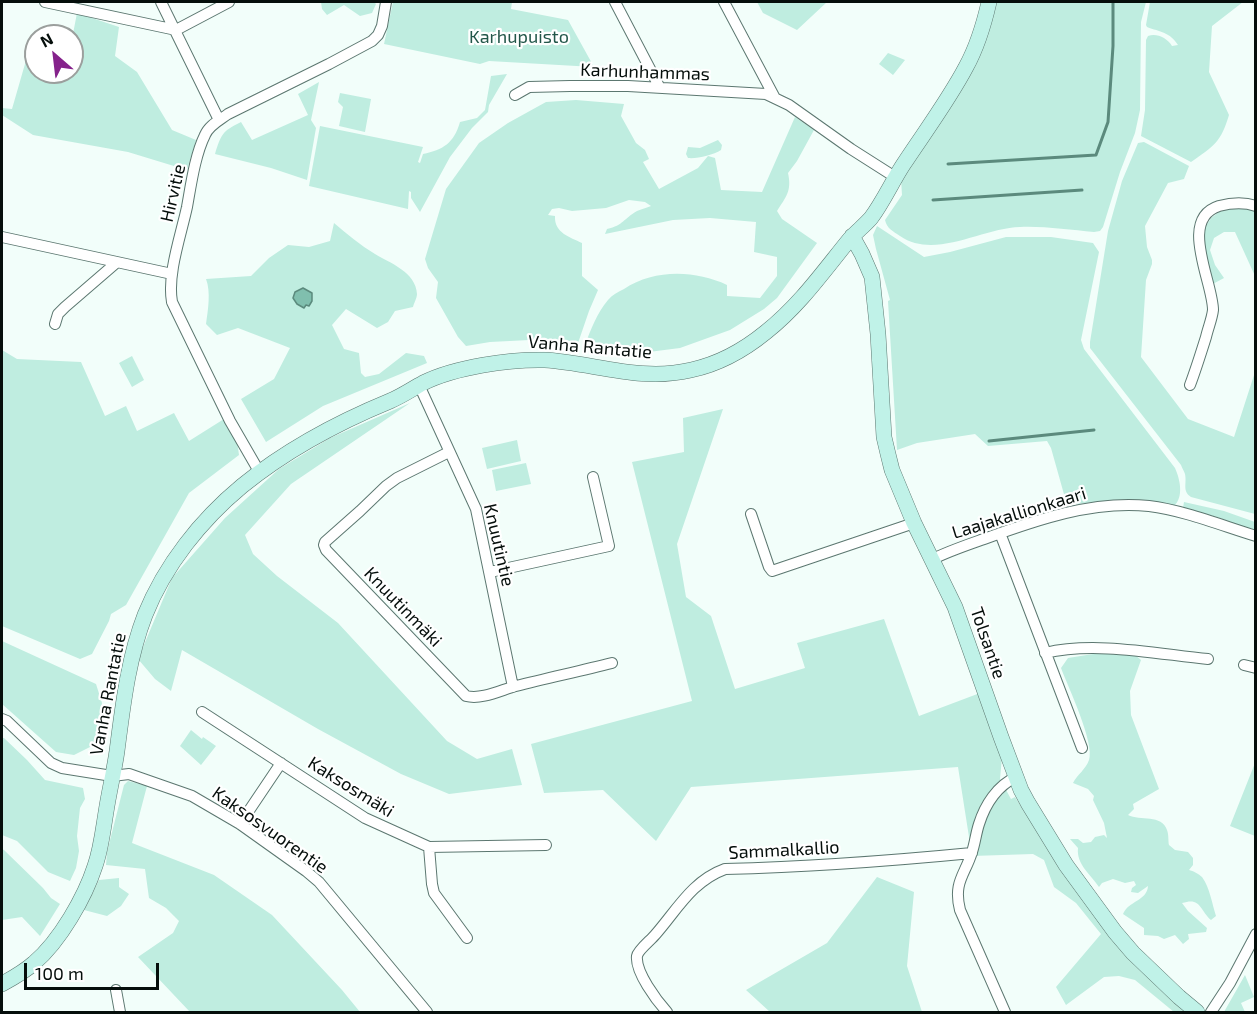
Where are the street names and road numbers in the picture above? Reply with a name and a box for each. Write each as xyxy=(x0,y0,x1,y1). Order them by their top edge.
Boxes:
street label: Karhunhammas xyxy=(580,59,710,85)
street label: Hirvitie xyxy=(156,162,190,224)
street label: Vanha Rantatie xyxy=(527,331,653,363)
street label: Laajakallionkaari xyxy=(949,482,1089,544)
street label: Knuutintie xyxy=(479,501,519,589)
street label: Knuutinmäki xyxy=(360,563,446,651)
street label: Tolsantie xyxy=(966,604,1010,682)
street label: Vanha Rantatie xyxy=(86,631,130,757)
street label: Kaksosmäki xyxy=(304,752,398,822)
street label: Kaksosvuorentie xyxy=(208,782,332,878)
street label: Sammalkallio xyxy=(728,836,840,864)

